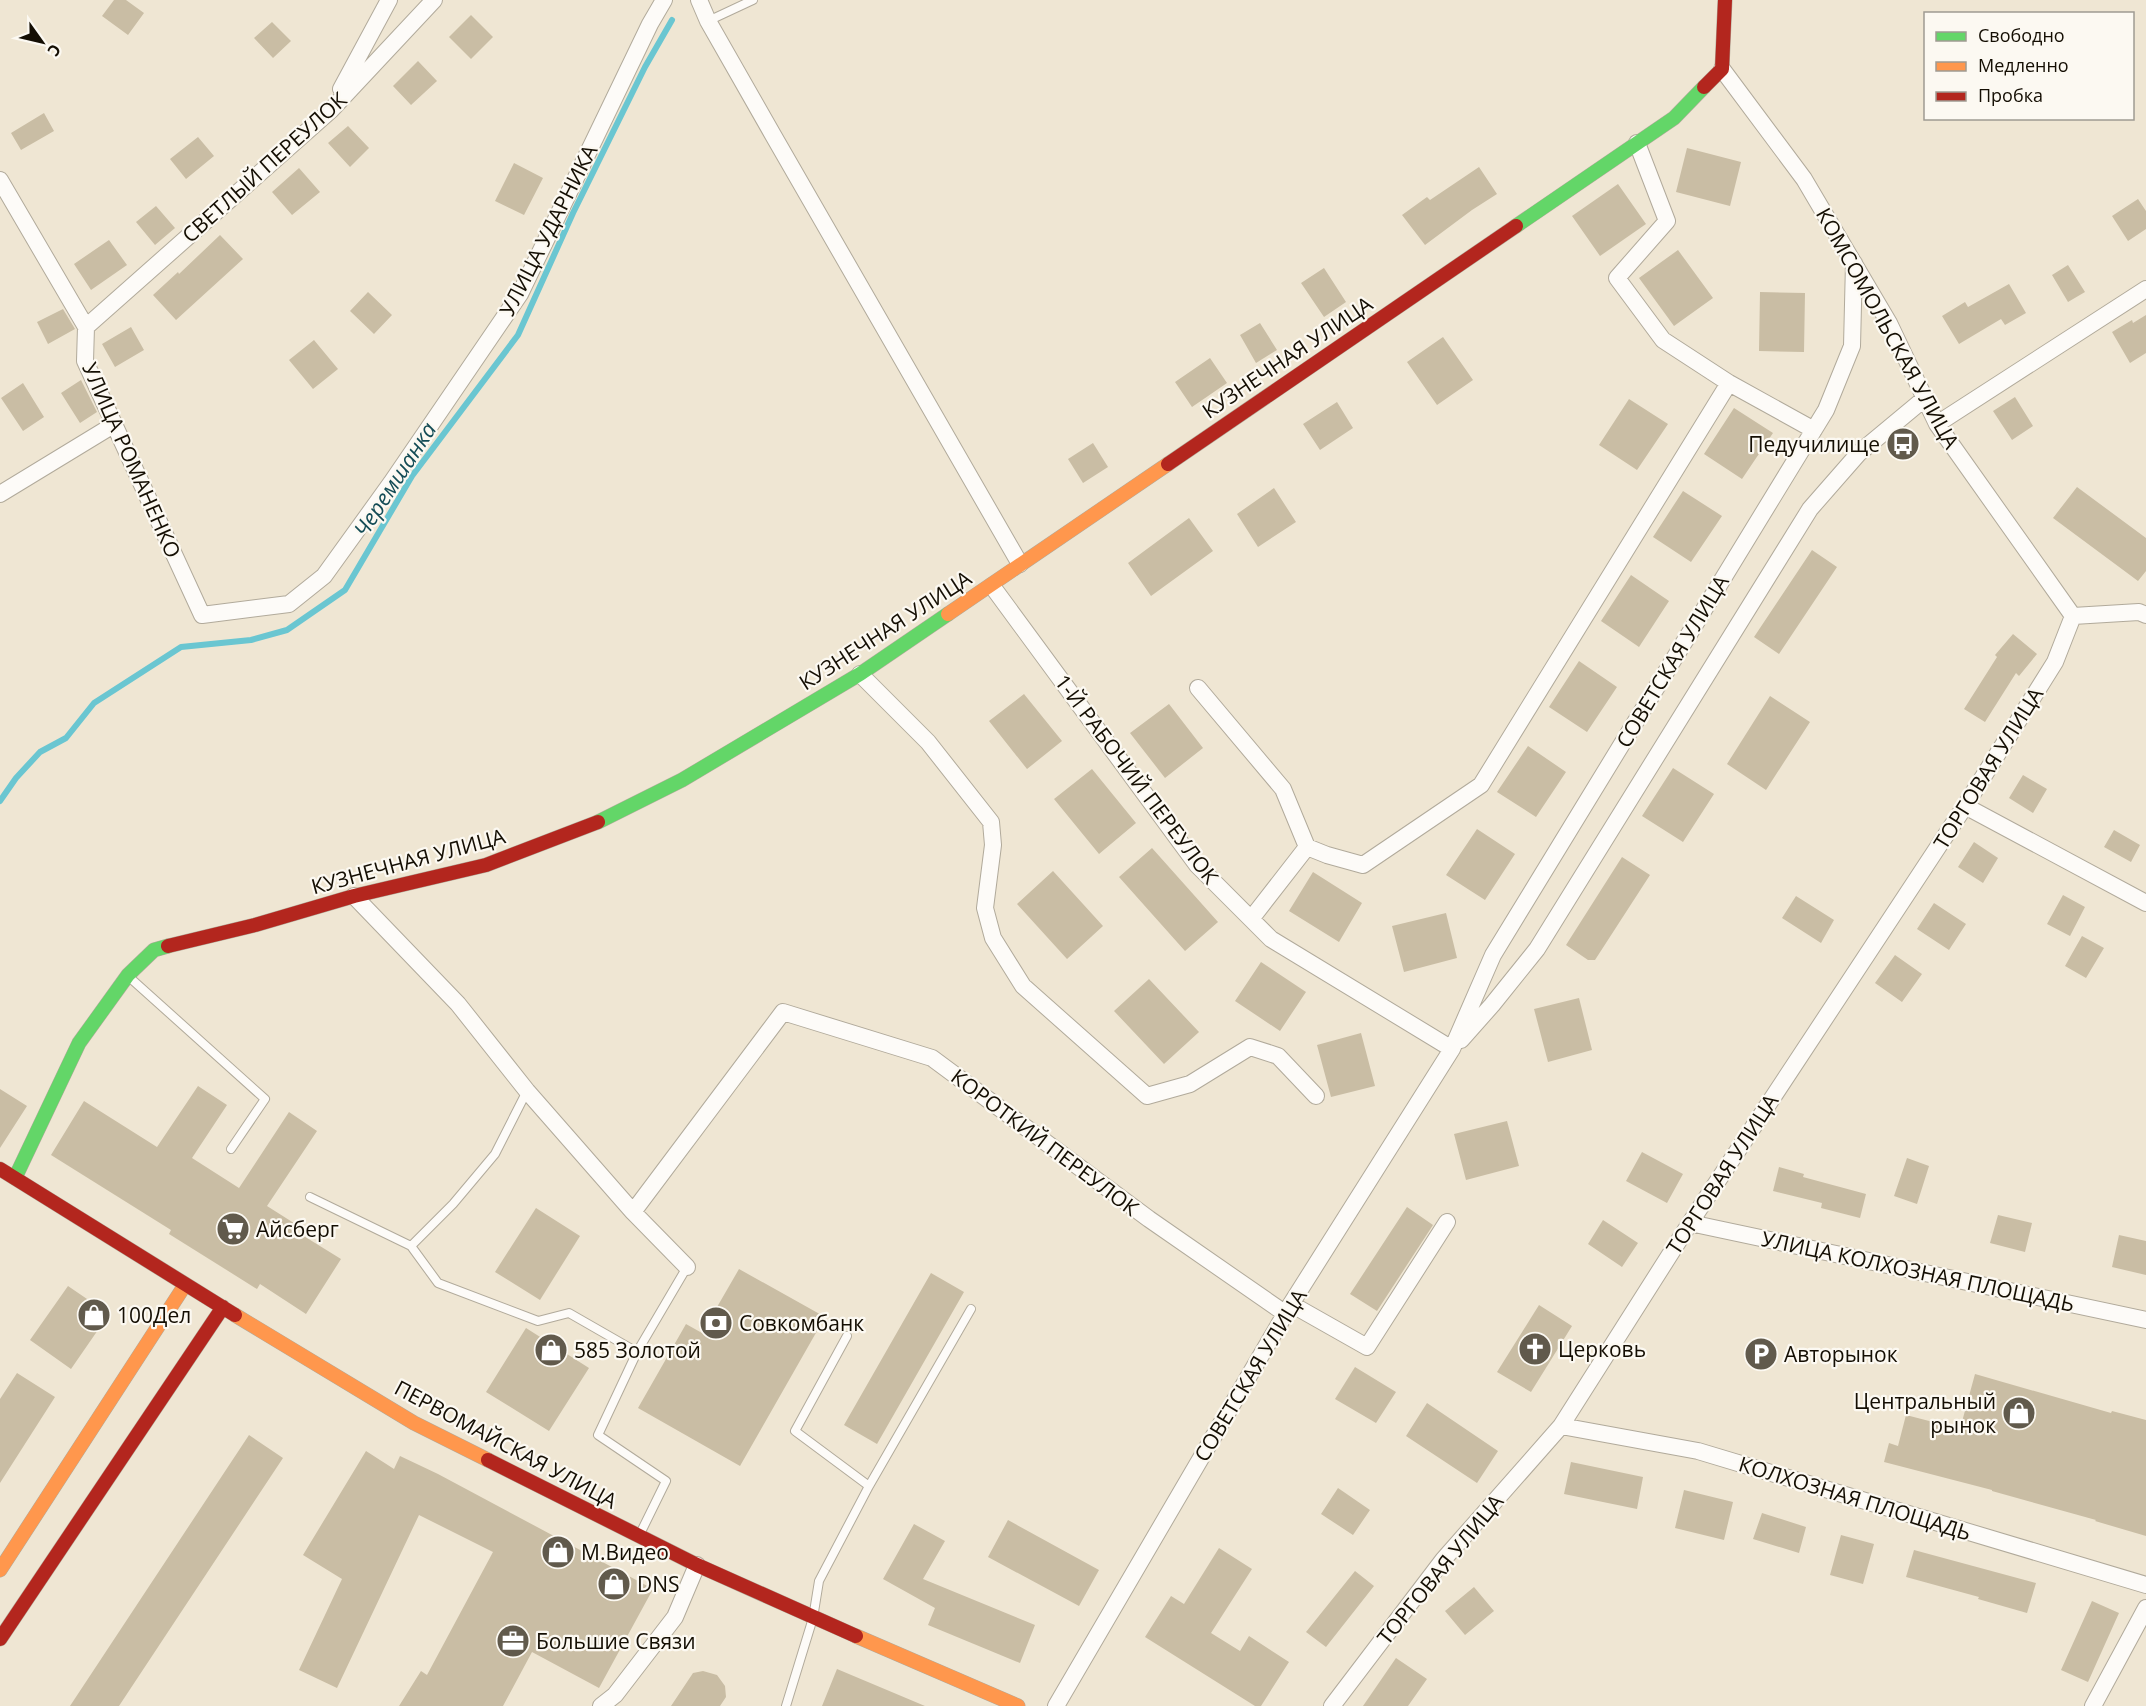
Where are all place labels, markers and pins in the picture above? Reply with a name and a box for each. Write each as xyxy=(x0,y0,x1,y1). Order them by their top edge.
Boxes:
bus stop icon: Педучилище xyxy=(1885,426,1921,462)
place label: Педучилище xyxy=(1748,430,1880,458)
supermarket icon: Айсберг xyxy=(215,1211,251,1247)
place label: Айсберг xyxy=(256,1215,339,1243)
shop icon: 100Дел xyxy=(76,1297,112,1333)
place label: 100Дел xyxy=(117,1301,191,1329)
bank icon: Совкомбанк xyxy=(698,1305,734,1341)
place label: Совкомбанк xyxy=(739,1309,864,1337)
church icon: Церковь xyxy=(1517,1331,1553,1367)
shop icon: 585 Золотой xyxy=(533,1332,569,1368)
place label: Церковь xyxy=(1558,1335,1646,1363)
place label: 585 Золотой xyxy=(574,1336,701,1364)
parking icon: Авторынок xyxy=(1743,1336,1779,1372)
place label: Авторынок xyxy=(1784,1340,1898,1368)
place label: Центральный рынок xyxy=(1854,1387,1996,1439)
shop icon: Центральный рынок xyxy=(2001,1395,2037,1431)
shop icon: М.Видео xyxy=(540,1534,576,1570)
place label: М.Видео xyxy=(581,1538,669,1566)
shop icon: DNS xyxy=(596,1566,632,1602)
place label: DNS xyxy=(637,1570,680,1598)
office icon: Большие Связи xyxy=(495,1623,531,1659)
place label: Большие Связи xyxy=(536,1627,696,1655)

